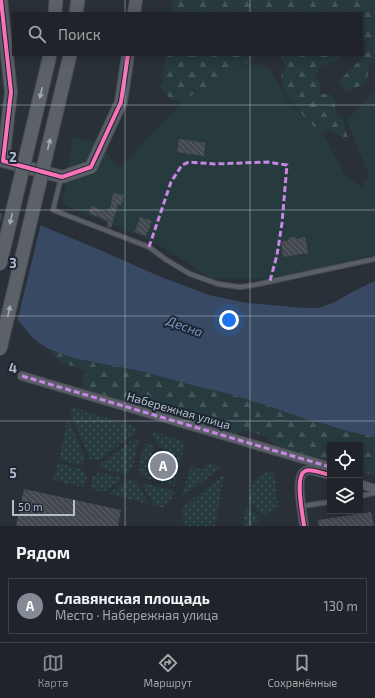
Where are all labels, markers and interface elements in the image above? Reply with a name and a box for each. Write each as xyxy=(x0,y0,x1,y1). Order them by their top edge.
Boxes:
search box xyxy=(12,12,363,56)
icon: search xyxy=(26,23,48,45)
text: Поиск xyxy=(58,25,101,43)
one-way arrow xyxy=(37,87,43,99)
one-way arrow xyxy=(46,138,52,150)
text: 2 xyxy=(9,149,17,165)
one-way arrow xyxy=(7,213,13,226)
text: 3 xyxy=(9,255,17,271)
one-way arrow xyxy=(6,305,12,317)
your location xyxy=(219,310,239,330)
water label: Десна xyxy=(164,312,205,340)
text: 4 xyxy=(9,360,17,376)
street label: Набережная улица xyxy=(125,388,232,432)
map controls xyxy=(327,442,363,514)
button: locate xyxy=(327,442,363,478)
pin: A xyxy=(150,451,176,481)
text: 5 xyxy=(9,465,17,481)
button: layers xyxy=(327,478,363,514)
scale bar xyxy=(12,498,75,517)
text: 50 m xyxy=(18,500,43,513)
text: Рядом xyxy=(16,542,70,562)
text: Славянская площадь xyxy=(55,589,210,607)
text: A xyxy=(26,598,34,614)
text: 130 m xyxy=(323,598,358,614)
text: Место · Набережная улица xyxy=(55,607,219,623)
tab: Карта xyxy=(38,652,68,689)
tab: Маршрут xyxy=(144,652,192,689)
tab: Сохранённые xyxy=(268,652,337,689)

